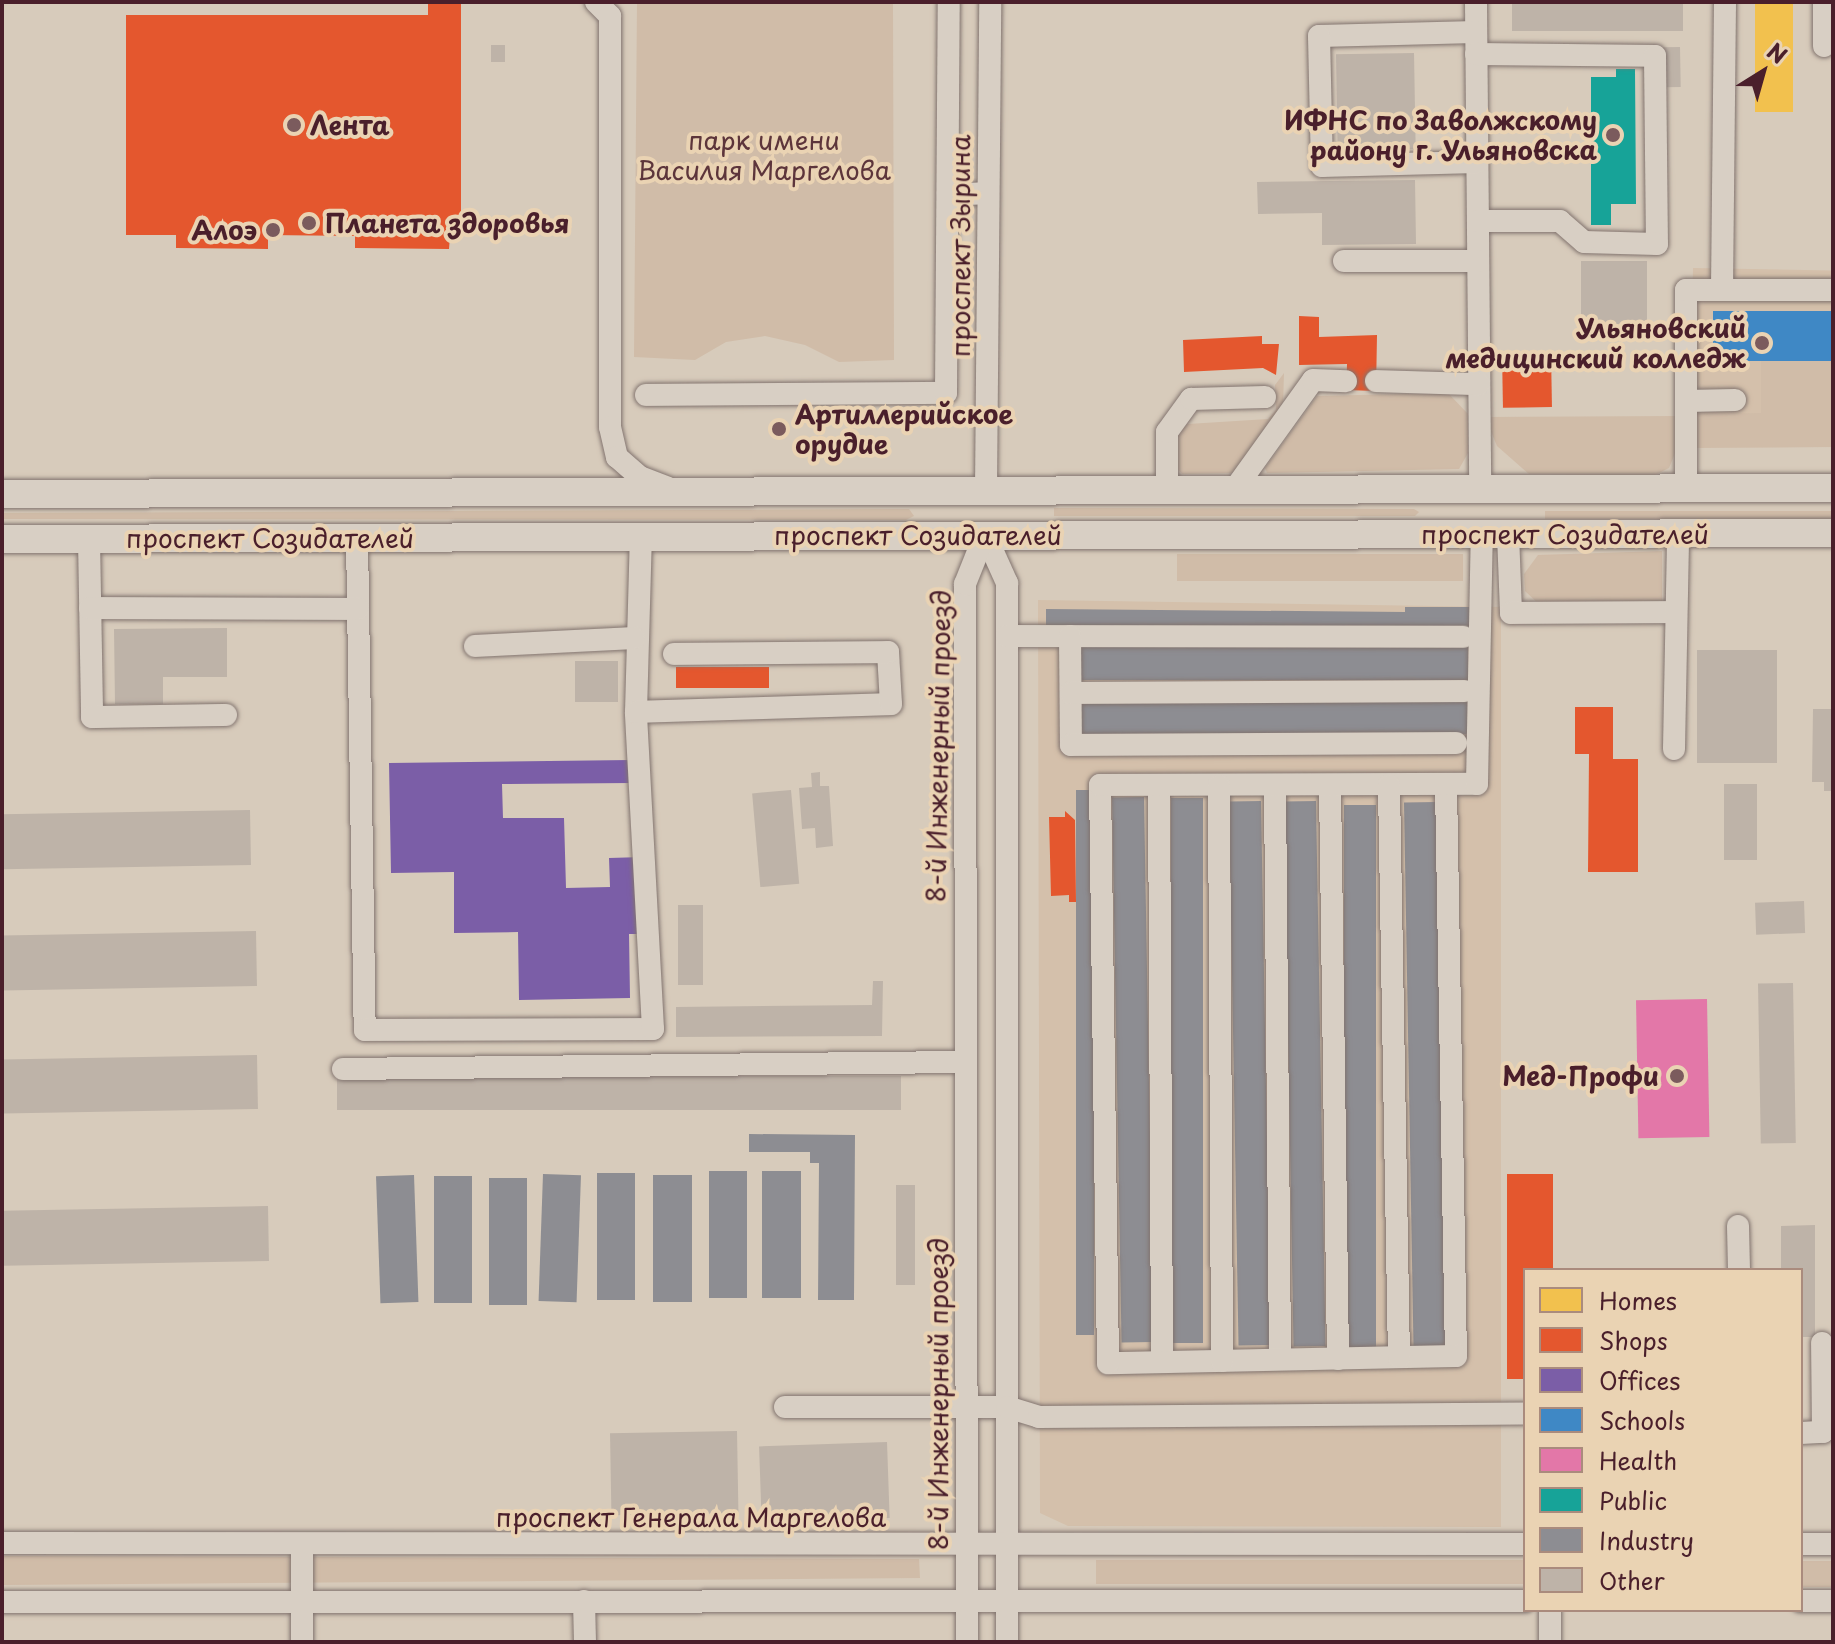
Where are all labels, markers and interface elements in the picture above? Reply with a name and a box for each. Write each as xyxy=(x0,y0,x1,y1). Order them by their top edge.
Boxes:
north arrow xyxy=(1723,32,1803,112)
text: N xyxy=(1761,34,1795,71)
place label: ИФНС по Заволжскому району г. Ульяновска xyxy=(1283,104,1597,166)
place label: Лента xyxy=(310,109,390,141)
marker: Лента xyxy=(285,116,303,134)
park label: парк имени Василия Маргелова xyxy=(637,124,891,186)
marker: ИФНС по Заволжскому району г. Ульяновска xyxy=(1604,126,1622,144)
street label: проспект Зырина xyxy=(944,134,976,358)
place label: Планета здоровья xyxy=(325,207,570,239)
place label: Алоэ xyxy=(191,214,257,246)
marker: Планета здоровья xyxy=(300,214,318,232)
marker: Алоэ xyxy=(264,221,282,239)
place label: Ульяновский медицинский колледж xyxy=(1444,312,1746,374)
marker: Ульяновский медицинский колледж xyxy=(1753,334,1771,352)
place label: Артиллерийское орудие xyxy=(795,398,1013,460)
marker: Артиллерийское орудие xyxy=(770,420,788,438)
street label: проспект Созидателей xyxy=(1421,518,1709,550)
street label: проспект Созидателей xyxy=(774,519,1062,551)
street label: проспект Созидателей xyxy=(126,522,414,554)
street label: 8-й Инженерный проезд xyxy=(920,589,956,903)
place label: Мед-Профи xyxy=(1502,1060,1659,1092)
marker: Мед-Профи xyxy=(1666,1065,1688,1087)
street label: 8-й Инженерный проезд xyxy=(922,1237,954,1551)
legend xyxy=(1523,1268,1803,1612)
text: Homes xyxy=(1599,1282,1677,1318)
text: Shops xyxy=(1599,1322,1668,1358)
text: Offices xyxy=(1599,1362,1680,1398)
text: Schools xyxy=(1599,1402,1685,1438)
text: Health xyxy=(1599,1442,1677,1478)
text: Public xyxy=(1599,1482,1667,1518)
street label: проспект Генерала Маргелова xyxy=(495,1501,887,1533)
text: Industry xyxy=(1599,1522,1694,1558)
text: Other xyxy=(1599,1562,1665,1598)

